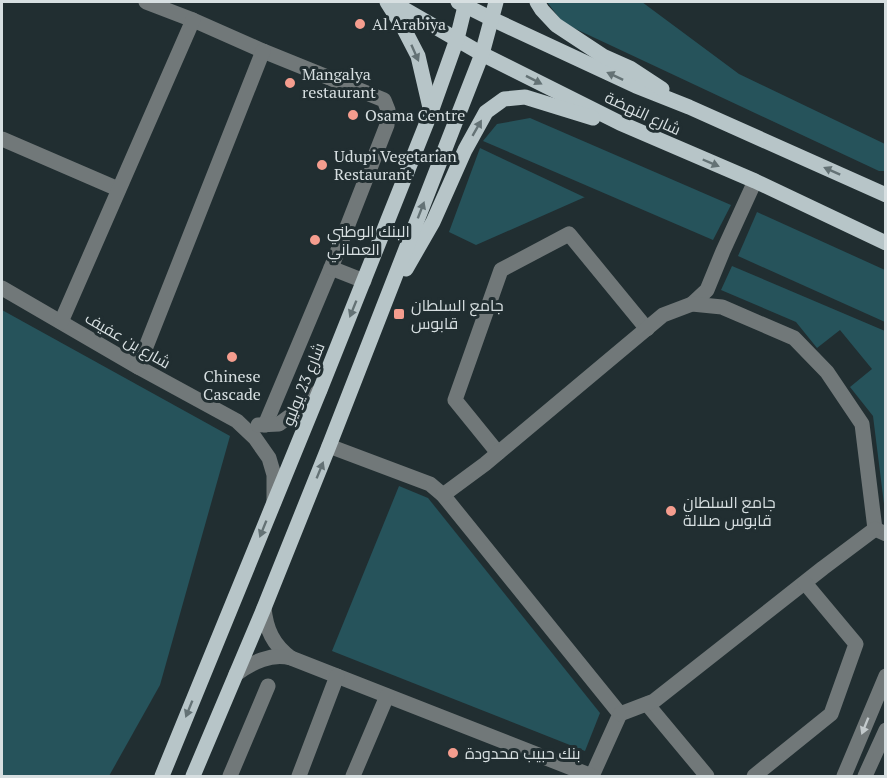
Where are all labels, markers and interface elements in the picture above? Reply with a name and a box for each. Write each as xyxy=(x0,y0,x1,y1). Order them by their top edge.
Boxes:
place label: Al Arabiya xyxy=(372,13,446,35)
marker: Al Arabiya xyxy=(353,17,367,31)
one-way arrow xyxy=(411,44,420,61)
place label: Mangalya restaurant xyxy=(302,63,376,103)
one-way arrow xyxy=(606,70,624,80)
marker: Mangalya restaurant xyxy=(283,76,297,90)
one-way arrow xyxy=(526,76,543,85)
street label: شارع النهضة xyxy=(601,86,685,141)
place label: Osama Centre xyxy=(365,104,465,126)
marker: Osama Centre xyxy=(346,108,360,122)
one-way arrow xyxy=(472,119,482,136)
place label: Udupi Vegetarian Restaurant xyxy=(334,145,457,185)
marker: Udupi Vegetarian Restaurant xyxy=(315,158,329,172)
one-way arrow xyxy=(702,159,720,168)
one-way arrow xyxy=(823,166,841,175)
one-way arrow xyxy=(416,201,426,219)
place label: البنك الوطني العماني xyxy=(327,220,410,263)
marker: البنك الوطني العماني xyxy=(308,233,322,247)
place label: جامع السلطان قابوس xyxy=(411,294,504,334)
one-way arrow xyxy=(348,301,358,319)
street label: شارع بن عفيف xyxy=(81,307,175,374)
marker: جامع السلطان قابوس xyxy=(392,307,406,321)
street label: شارع 23 يوليو xyxy=(276,339,331,429)
marker: Chinese Cascade xyxy=(225,350,239,364)
place label: Chinese Cascade xyxy=(203,365,261,405)
one-way arrow xyxy=(316,461,325,479)
place label: جامع السلطان قابوس صلالة xyxy=(683,491,776,531)
marker: جامع السلطان قابوس صلالة xyxy=(664,504,678,518)
one-way arrow xyxy=(258,520,267,538)
one-way arrow xyxy=(184,701,194,719)
one-way arrow xyxy=(860,717,869,735)
place label: بنك حبيب محدودة xyxy=(465,742,580,764)
marker: بنك حبيب محدودة xyxy=(446,746,460,760)

